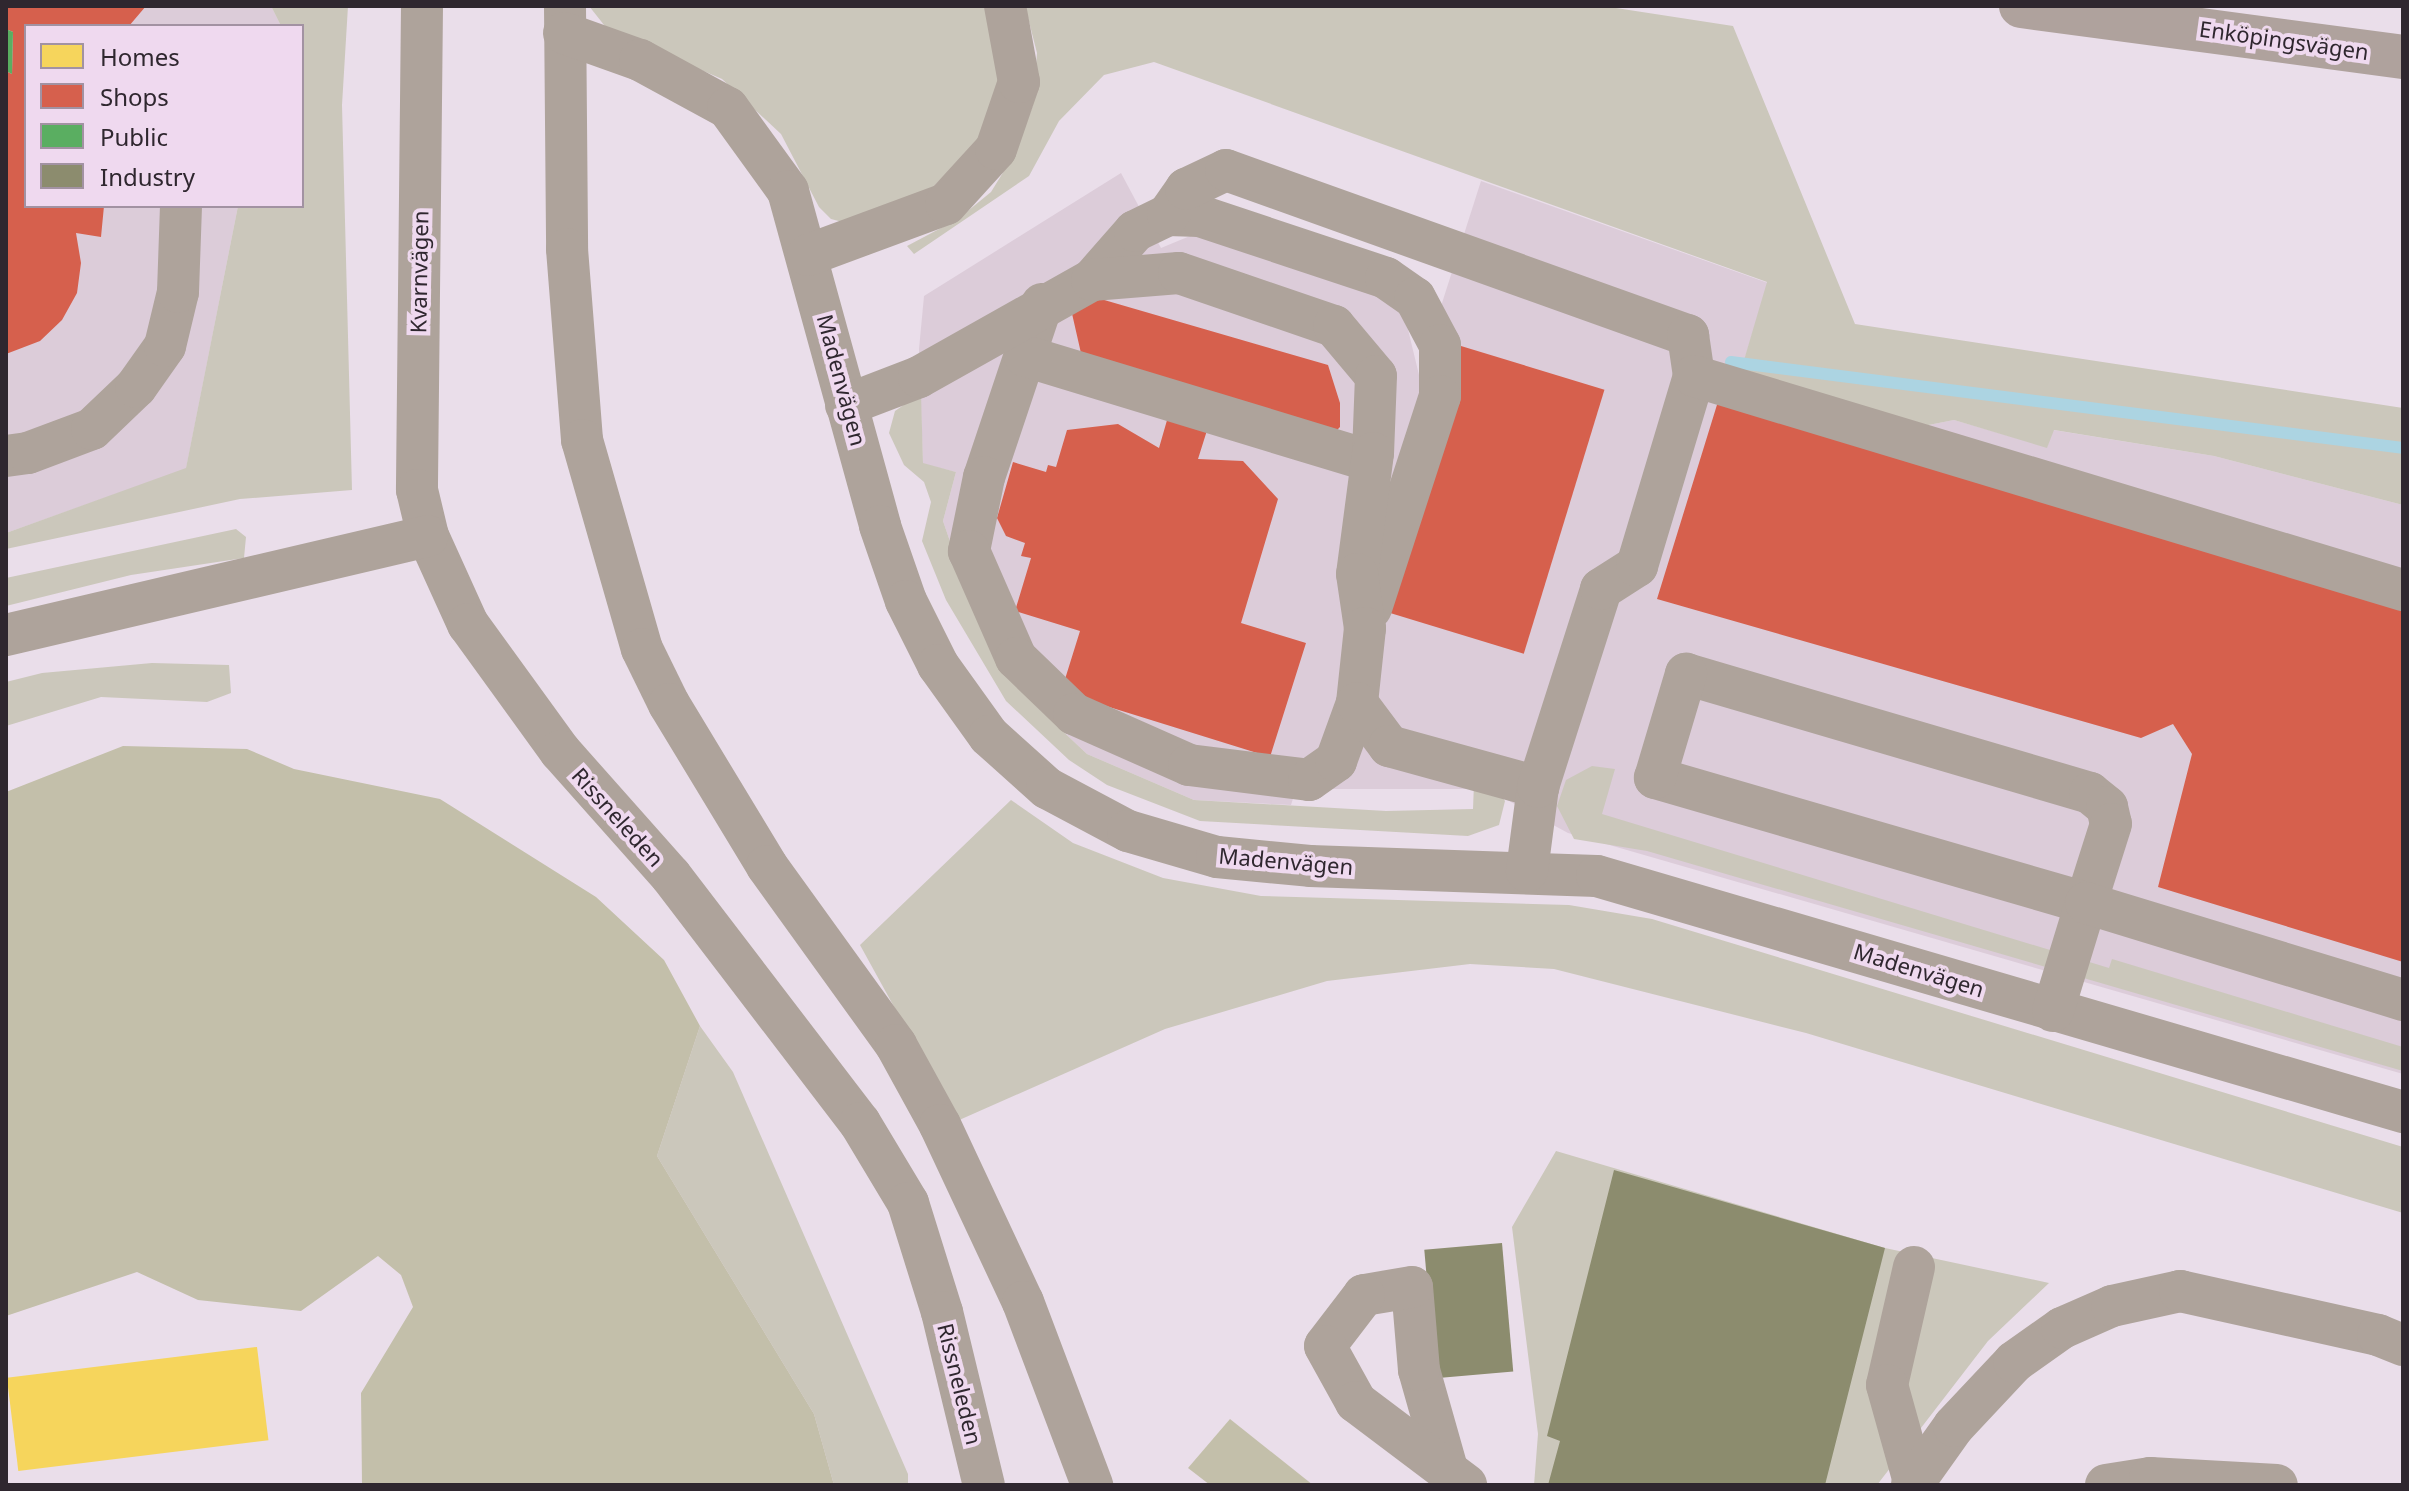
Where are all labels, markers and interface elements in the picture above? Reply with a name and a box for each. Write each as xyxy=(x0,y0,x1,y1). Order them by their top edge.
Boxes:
street label: Enköpingsvägen xyxy=(2198,15,2370,65)
legend xyxy=(24,24,304,208)
text: Homes xyxy=(100,40,180,73)
text: Shops xyxy=(100,80,169,113)
text: Public xyxy=(100,120,168,153)
text: Industry xyxy=(100,160,195,193)
street label: Kvarnvägen xyxy=(405,210,433,334)
street label: Madenvägen xyxy=(812,311,872,449)
street label: Rissneleden xyxy=(567,762,669,872)
street label: Madenvägen xyxy=(1218,842,1354,880)
street label: Madenvägen xyxy=(1851,938,1987,1002)
street label: Rissneleden xyxy=(932,1321,988,1447)

